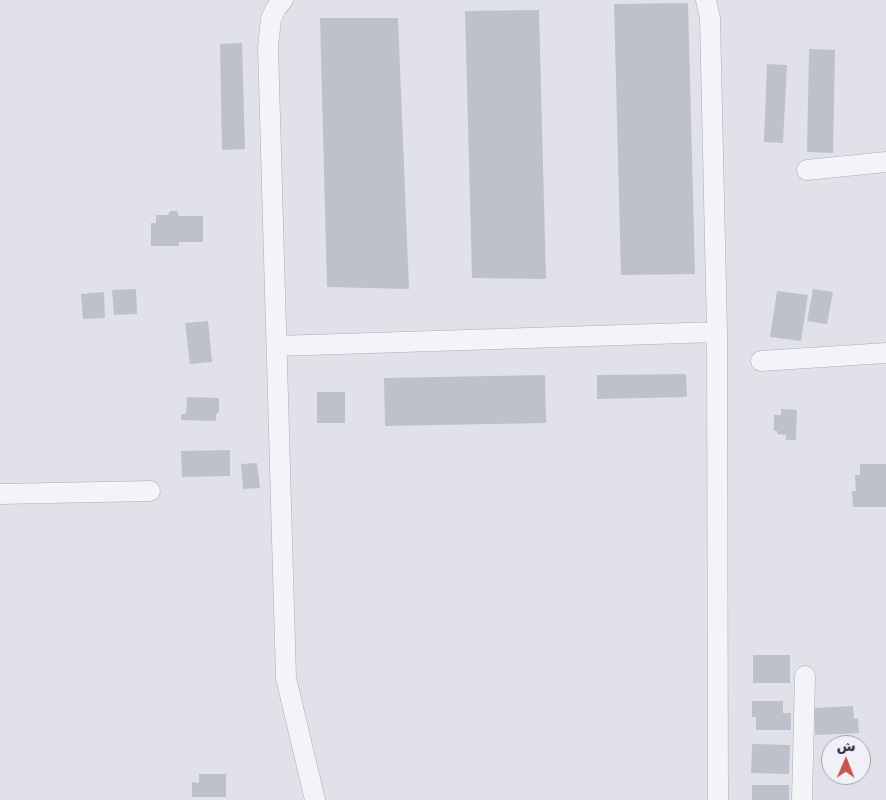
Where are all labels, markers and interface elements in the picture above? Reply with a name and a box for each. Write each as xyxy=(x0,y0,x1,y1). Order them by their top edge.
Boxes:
north arrow xyxy=(821,735,871,785)
text: ش xyxy=(836,738,856,754)

